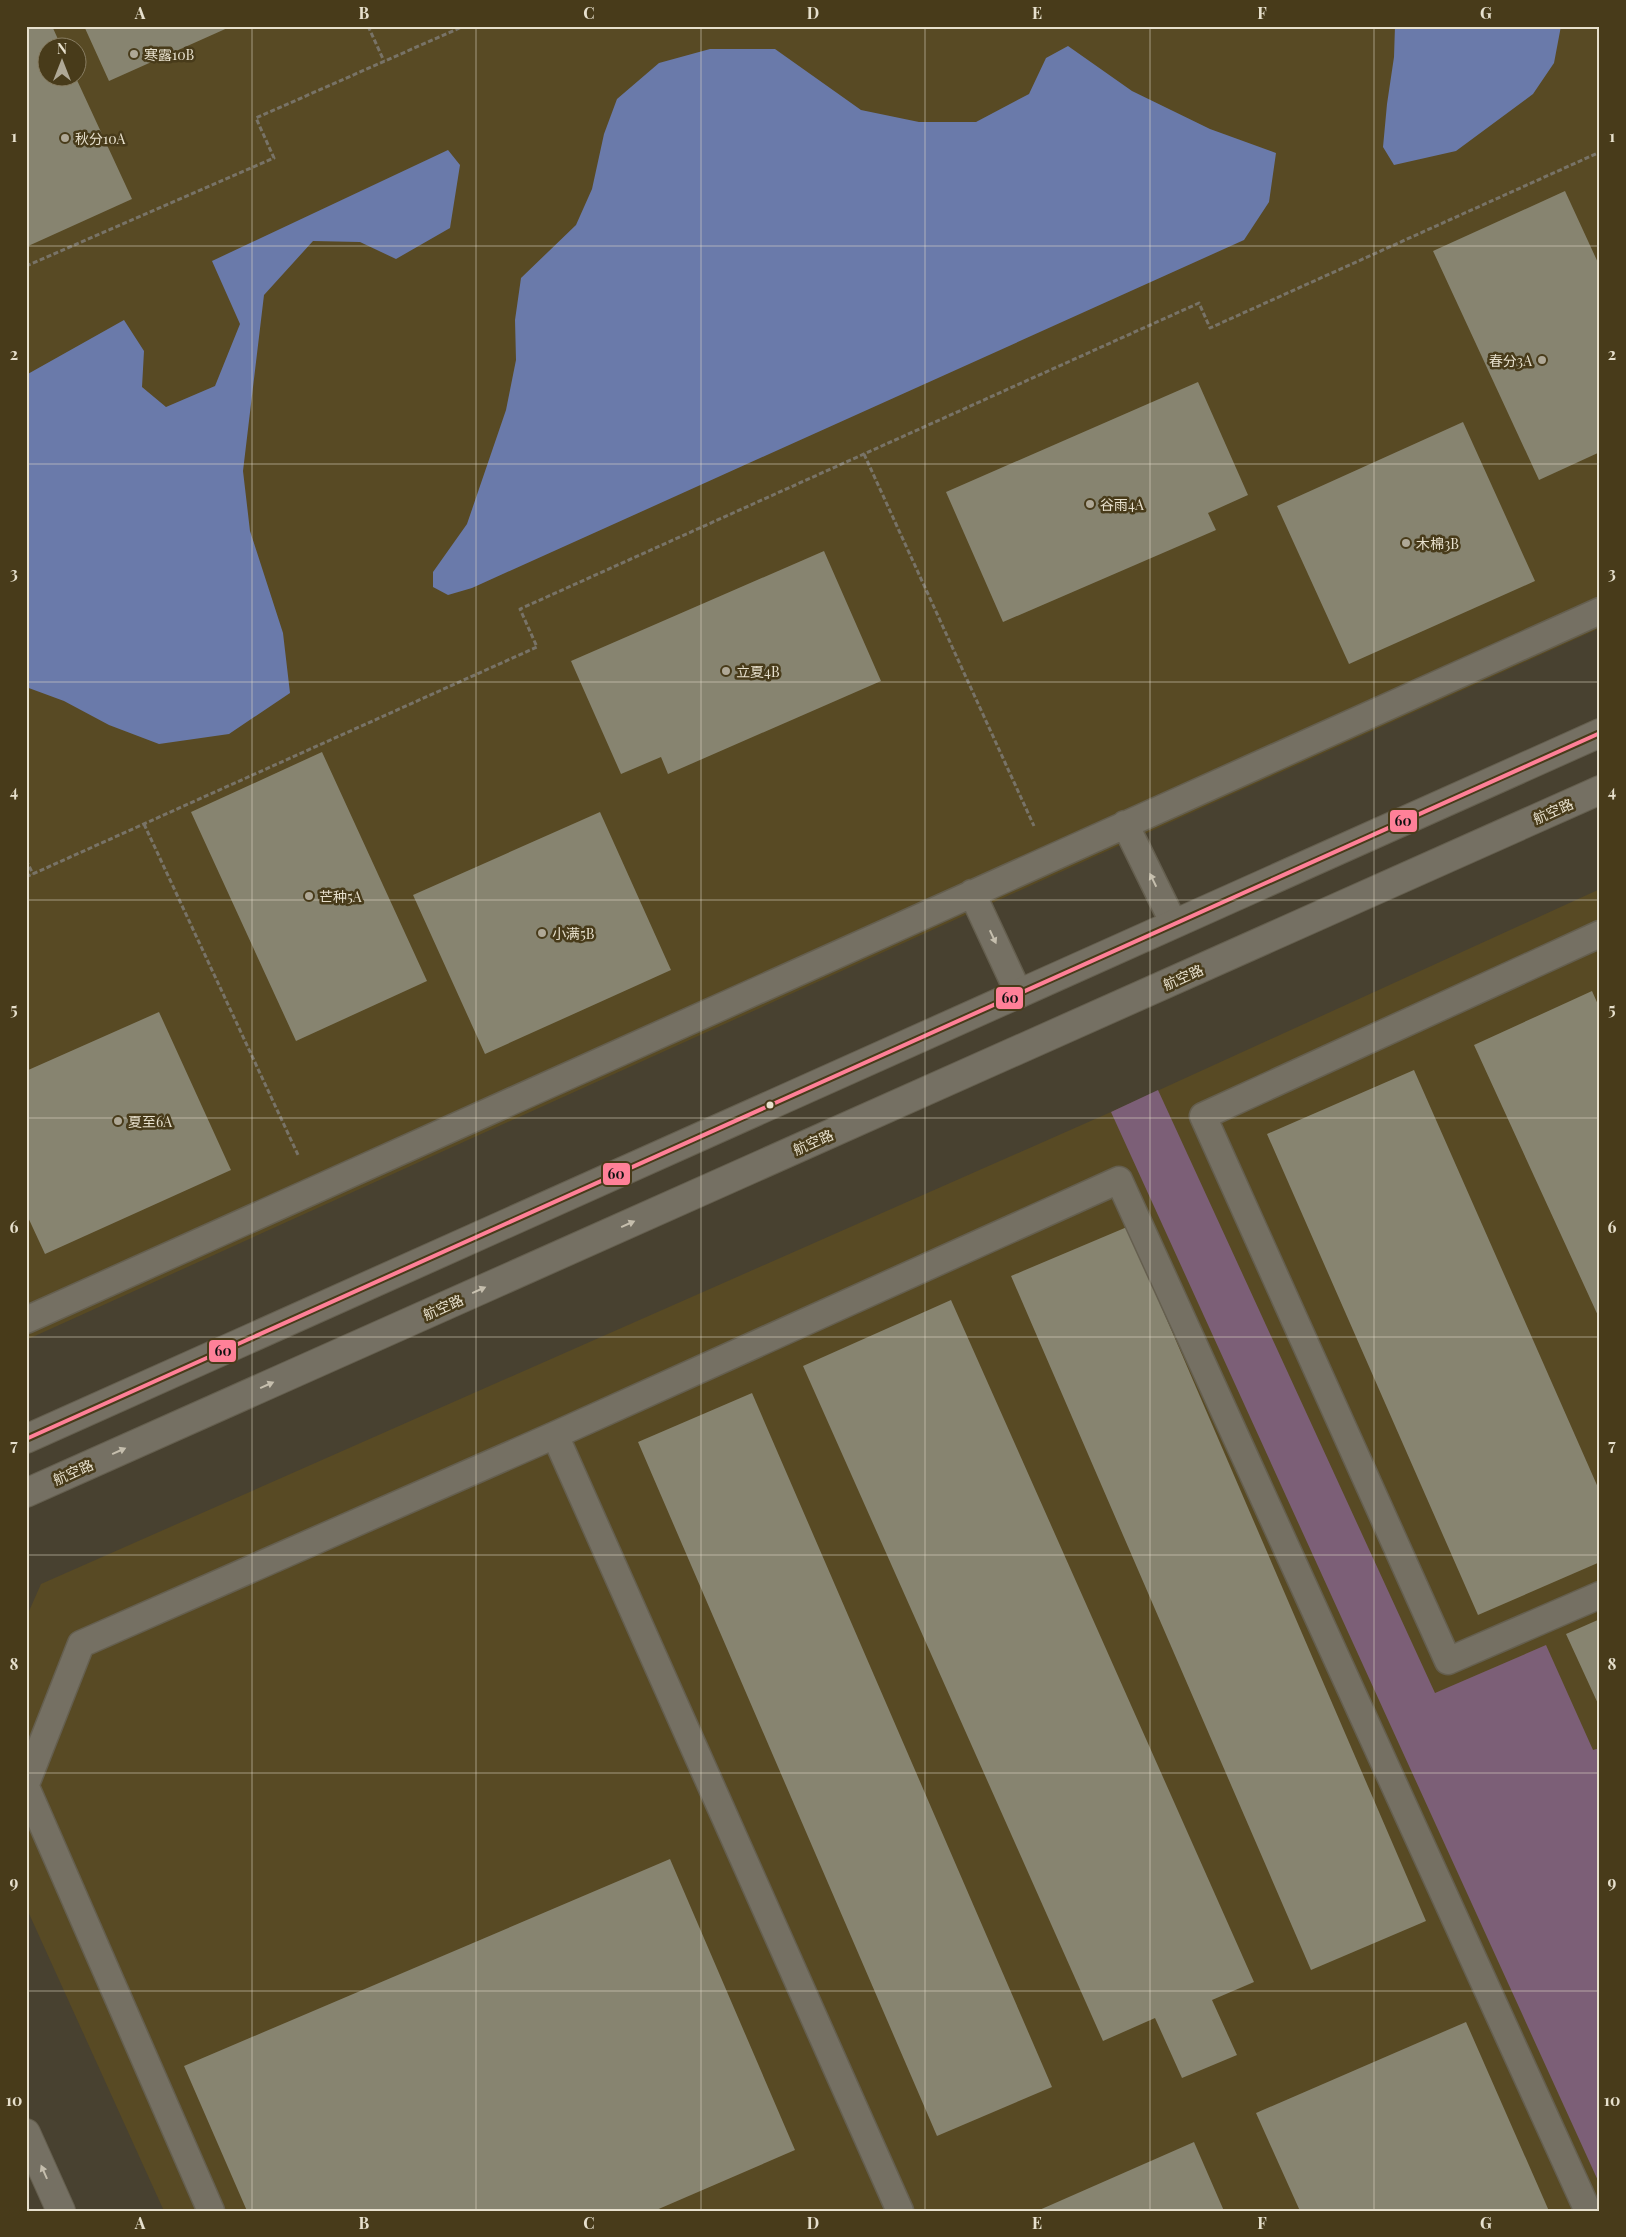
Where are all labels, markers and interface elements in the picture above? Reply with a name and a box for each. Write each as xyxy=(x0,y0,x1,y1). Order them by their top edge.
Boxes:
text: A xyxy=(134,2,146,23)
text: B xyxy=(359,2,370,23)
text: C xyxy=(583,2,595,23)
text: D xyxy=(807,2,819,23)
text: E xyxy=(1032,2,1042,23)
text: F xyxy=(1257,2,1267,23)
text: G xyxy=(1480,2,1492,23)
north arrow xyxy=(38,38,88,88)
text: N xyxy=(57,39,67,58)
place label: 寒露10B xyxy=(144,45,195,64)
marker: 寒露10B xyxy=(128,48,140,60)
text: 1 xyxy=(11,125,17,146)
text: 1 xyxy=(1609,125,1615,146)
place label: 秋分10A xyxy=(75,129,126,148)
marker: 秋分10A xyxy=(59,132,71,144)
text: 2 xyxy=(10,343,18,364)
text: 2 xyxy=(1608,343,1616,364)
place label: 春分3A xyxy=(1489,351,1532,370)
marker: 春分3A xyxy=(1536,354,1548,366)
place label: 谷雨4A xyxy=(1100,495,1144,514)
marker: 谷雨4A xyxy=(1084,498,1096,510)
place label: 木棉3B xyxy=(1416,534,1459,553)
marker: 木棉3B xyxy=(1400,537,1412,549)
text: 3 xyxy=(10,562,18,583)
text: 3 xyxy=(1608,562,1616,583)
place label: 立夏4B xyxy=(736,662,780,681)
marker: 立夏4B xyxy=(720,665,732,677)
text: 4 xyxy=(10,780,18,801)
text: 4 xyxy=(1608,780,1616,801)
street label: 航空路 xyxy=(1530,794,1576,828)
line badge: 60 xyxy=(1389,809,1418,833)
text: 60 xyxy=(1395,811,1411,830)
one-way arrow xyxy=(1149,873,1157,888)
place label: 芒种5A xyxy=(319,887,362,906)
marker: 芒种5A xyxy=(303,890,315,902)
place label: 小满5B xyxy=(552,924,595,943)
marker: 小满5B xyxy=(536,927,548,939)
one-way arrow xyxy=(989,930,997,944)
street label: 航空路 xyxy=(1160,960,1206,994)
line badge: 60 xyxy=(995,986,1024,1010)
text: 60 xyxy=(1002,988,1018,1007)
text: 5 xyxy=(10,998,18,1019)
text: 5 xyxy=(1608,998,1616,1019)
unlabelled marker xyxy=(765,1100,775,1110)
place label: 夏至6A xyxy=(128,1112,172,1131)
marker: 夏至6A xyxy=(112,1115,124,1127)
street label: 航空路 xyxy=(790,1125,836,1159)
line badge: 60 xyxy=(602,1162,631,1186)
text: 60 xyxy=(608,1164,624,1183)
text: 6 xyxy=(10,1216,19,1237)
text: 6 xyxy=(1608,1216,1617,1237)
one-way arrow xyxy=(621,1220,635,1228)
one-way arrow xyxy=(472,1286,486,1294)
street label: 航空路 xyxy=(420,1290,466,1324)
line badge: 60 xyxy=(208,1339,237,1363)
text: 60 xyxy=(215,1341,231,1360)
one-way arrow xyxy=(260,1381,274,1389)
text: 7 xyxy=(10,1434,18,1455)
text: 7 xyxy=(1608,1434,1616,1455)
one-way arrow xyxy=(112,1447,126,1455)
street label: 航空路 xyxy=(50,1455,96,1489)
text: 8 xyxy=(10,1653,19,1674)
text: 8 xyxy=(1608,1653,1617,1674)
text: 9 xyxy=(10,1871,19,1892)
text: 9 xyxy=(1608,1871,1617,1892)
text: 10 xyxy=(6,2089,22,2110)
text: 10 xyxy=(1604,2089,1620,2110)
one-way arrow xyxy=(39,2165,47,2179)
text: A xyxy=(134,2212,146,2233)
text: B xyxy=(359,2212,370,2233)
text: C xyxy=(583,2212,595,2233)
text: D xyxy=(807,2212,819,2233)
text: E xyxy=(1032,2212,1042,2233)
text: F xyxy=(1257,2212,1267,2233)
text: G xyxy=(1480,2212,1492,2233)

